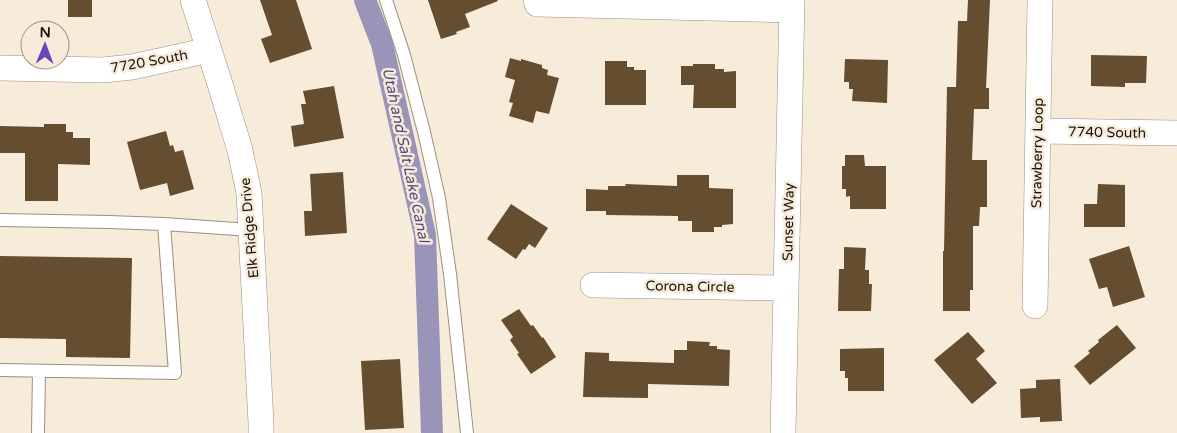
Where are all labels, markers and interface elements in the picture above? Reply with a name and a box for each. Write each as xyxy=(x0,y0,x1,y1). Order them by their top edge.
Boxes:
north arrow xyxy=(20,20,70,70)
text: N xyxy=(39,24,51,41)
street label: 7720 South xyxy=(109,46,189,77)
water label: Utah and Salt Lake Canal xyxy=(379,66,434,246)
street label: Strawberry Loop xyxy=(1028,97,1047,208)
street label: 7740 South xyxy=(1068,123,1146,142)
street label: Elk Ridge Drive xyxy=(237,177,262,279)
street label: Sunset Way xyxy=(779,182,798,261)
street label: Corona Circle xyxy=(645,277,735,296)

